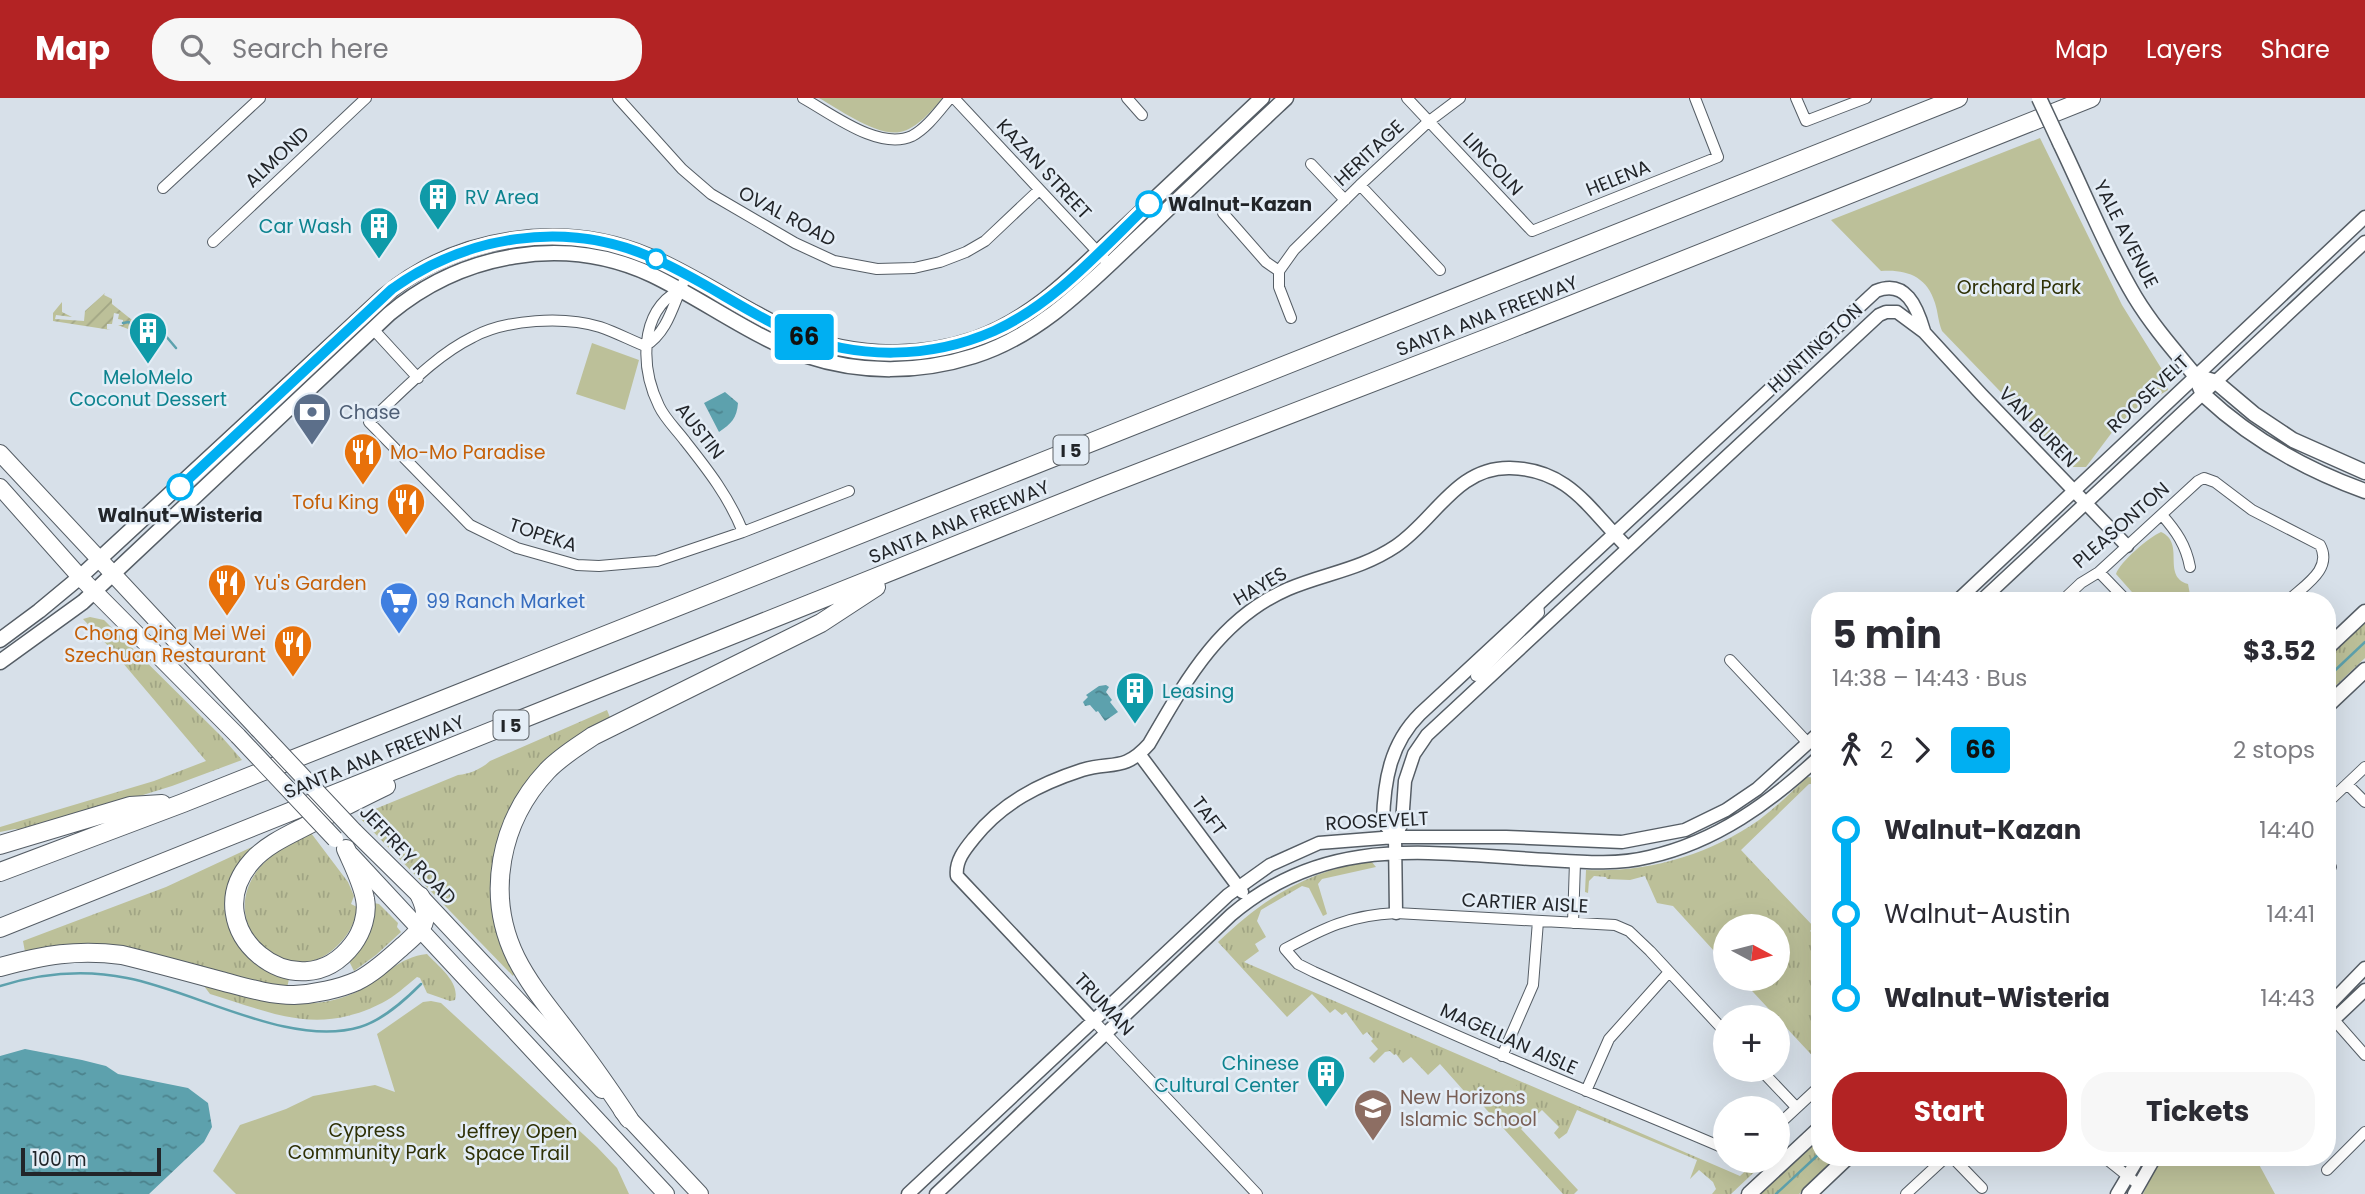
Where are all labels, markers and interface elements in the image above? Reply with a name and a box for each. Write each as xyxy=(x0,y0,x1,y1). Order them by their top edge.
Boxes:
search box xyxy=(152,18,642,81)
text: Map xyxy=(35,25,110,72)
icon: search xyxy=(176,30,214,68)
text: Search here xyxy=(232,31,389,67)
text: Map xyxy=(2055,33,2108,66)
text: Layers xyxy=(2146,33,2222,66)
text: Share xyxy=(2260,33,2330,66)
street label: KAZAN STREET xyxy=(990,113,1098,225)
street label: HERITAGE xyxy=(1328,114,1410,192)
street label: ALMOND xyxy=(239,120,315,194)
street label: LINCOLN xyxy=(1457,126,1529,202)
street label: HELENA xyxy=(1582,153,1654,203)
street label: YALE AVENUE xyxy=(2087,175,2165,293)
building icon: RV Area xyxy=(417,176,459,231)
street label: OVAL ROAD xyxy=(734,179,840,253)
place label: RV Area xyxy=(465,184,539,211)
marker: Walnut-Kazan xyxy=(1136,191,1162,217)
place label: Walnut-Kazan xyxy=(1168,191,1312,218)
building icon: Car Wash xyxy=(358,205,400,260)
place label: Car Wash xyxy=(259,213,352,240)
unlabelled marker xyxy=(646,249,666,269)
street label: SANTA ANA FREEWAY xyxy=(1392,269,1582,363)
park label: Orchard Park xyxy=(1957,274,2081,301)
street label: HUNTINGTON xyxy=(1762,297,1868,399)
building icon: MeloMelo Coconut Dessert xyxy=(127,310,169,365)
line badge: 66 xyxy=(772,314,836,360)
text: 66 xyxy=(789,320,819,353)
street label: ROOSEVELT xyxy=(2101,349,2195,439)
place label: MeloMelo Coconut Dessert xyxy=(69,364,227,413)
street label: VAN BUREN xyxy=(1992,380,2084,474)
bank icon: Chase xyxy=(291,391,333,446)
street label: AUSTIN xyxy=(669,397,731,465)
place label: Chase xyxy=(339,399,400,426)
restaurant icon: Mo-Mo Paradise xyxy=(342,431,384,486)
road number: I 5 xyxy=(1054,436,1088,464)
place label: Mo-Mo Paradise xyxy=(390,439,546,466)
street label: SANTA ANA FREEWAY xyxy=(865,473,1053,571)
marker: Walnut-Wisteria xyxy=(167,474,193,500)
street label: PLEASONTON xyxy=(2067,476,2175,574)
restaurant icon: Tofu King xyxy=(385,481,427,536)
place label: Tofu King xyxy=(292,489,379,516)
place label: Walnut-Wisteria xyxy=(97,502,263,529)
street label: TOPEKA xyxy=(505,511,581,559)
street label: HAYES xyxy=(1228,560,1292,612)
restaurant icon: Yu's Garden xyxy=(206,562,248,617)
place label: Yu's Garden xyxy=(254,570,367,597)
supermarket icon: 99 Ranch Market xyxy=(378,580,420,635)
place label: 99 Ranch Market xyxy=(426,588,585,615)
text: 5 min xyxy=(1832,608,1942,661)
place label: Chong Qing Mei Wei Szechuan Restaurant xyxy=(64,620,266,669)
restaurant icon: Chong Qing Mei Wei Szechuan Restaurant xyxy=(272,623,314,678)
text: $3.52 xyxy=(2243,633,2315,669)
text: 14:38 – 14:43 · Bus xyxy=(1832,662,2027,694)
building icon: Leasing xyxy=(1114,670,1156,725)
place label: Leasing xyxy=(1162,678,1234,705)
street label: SANTA ANA FREEWAY xyxy=(280,708,468,806)
road number: I 5 xyxy=(494,710,528,740)
icon: walk xyxy=(1832,731,1870,769)
icon: forward xyxy=(1903,731,1941,769)
text: 66 xyxy=(1965,733,1996,766)
text: 2 xyxy=(1880,734,1893,766)
text: 2 stops xyxy=(2233,734,2315,766)
street label: TAFT xyxy=(1185,791,1233,841)
street label: JEFFREY ROAD xyxy=(353,799,463,911)
street label: ROOSEVELT xyxy=(1325,805,1429,837)
text: Walnut-Kazan xyxy=(1884,812,2081,848)
text: 14:40 xyxy=(2259,814,2315,846)
street label: CARTIER AISLE xyxy=(1461,886,1589,920)
text: Walnut-Austin xyxy=(1884,896,2071,932)
text: 14:41 xyxy=(2266,898,2315,930)
north arrow xyxy=(1713,914,1790,990)
map controls xyxy=(1713,914,1790,1173)
street label: TRUMAN xyxy=(1068,967,1140,1041)
text: Walnut-Wisteria xyxy=(1884,980,2110,1016)
text: 14:43 xyxy=(2260,982,2315,1014)
street label: MAGELLAN AISLE xyxy=(1436,997,1582,1081)
button: + xyxy=(1713,1005,1790,1082)
place label: Chinese Cultural Center xyxy=(1154,1050,1299,1099)
building icon: Chinese Cultural Center xyxy=(1305,1053,1347,1108)
button: Start xyxy=(1832,1072,2067,1152)
button: Tickets xyxy=(2081,1072,2315,1152)
place label: New Horizons Islamic School xyxy=(1400,1084,1537,1133)
school or university icon: New Horizons Islamic School xyxy=(1352,1087,1394,1142)
button: − xyxy=(1713,1096,1790,1173)
park label: Cypress Community Park xyxy=(288,1117,446,1166)
park label: Jeffrey Open Space Trail xyxy=(457,1118,577,1167)
scale bar xyxy=(21,1145,161,1177)
text: 100 m xyxy=(32,1146,87,1173)

